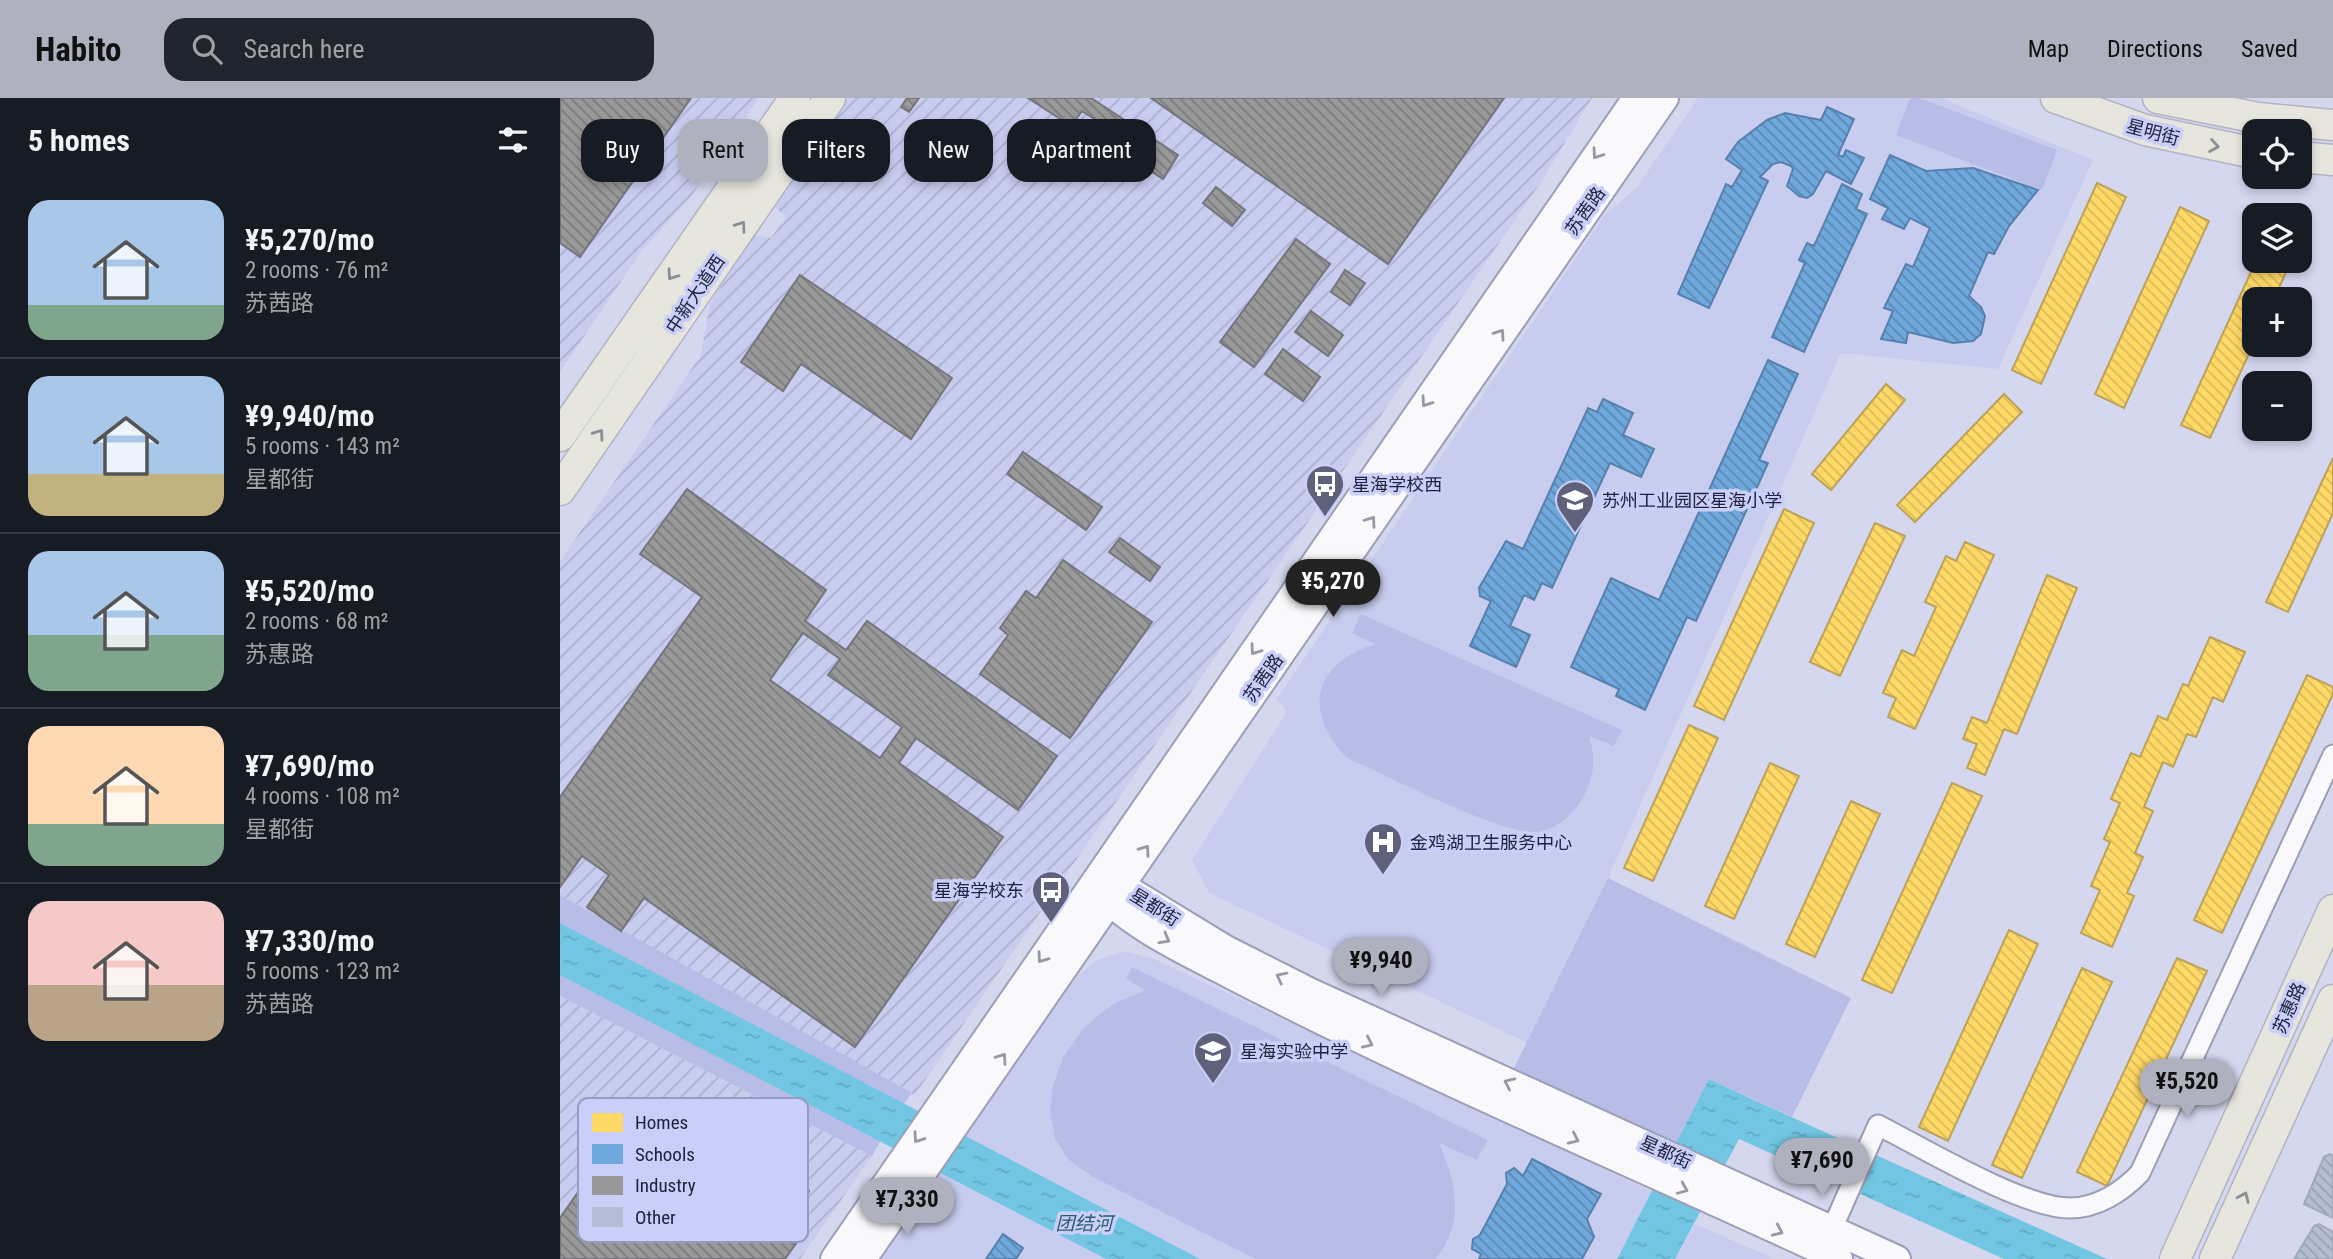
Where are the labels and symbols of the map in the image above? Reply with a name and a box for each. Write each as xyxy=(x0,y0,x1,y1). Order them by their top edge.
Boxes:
street label: 星明街 xyxy=(2124,115,2182,149)
one-way arrow xyxy=(2209,138,2220,153)
one-way arrow xyxy=(1593,146,1605,159)
street label: 苏茜路 xyxy=(1561,183,1609,239)
one-way arrow xyxy=(733,221,745,234)
street label: 中新大道西 xyxy=(661,251,729,337)
one-way arrow xyxy=(668,267,680,280)
one-way arrow xyxy=(1492,329,1504,342)
one-way arrow xyxy=(1422,394,1434,407)
one-way arrow xyxy=(591,429,603,442)
bus stop icon: 星海学校西 xyxy=(1304,463,1346,518)
place label: 星海学校西 xyxy=(1352,474,1442,495)
school or university icon: 苏州工业园区星海小学 xyxy=(1554,479,1596,534)
place label: 苏州工业园区星海小学 xyxy=(1602,490,1782,511)
one-way arrow xyxy=(1363,516,1376,529)
pin: ¥5,270 xyxy=(1276,560,1390,619)
one-way arrow xyxy=(1251,642,1263,655)
street label: 苏茜路 xyxy=(1239,650,1287,706)
hospital icon: 金鸡湖卫生服务中心 xyxy=(1362,821,1404,876)
place label: 金鸡湖卫生服务中心 xyxy=(1410,832,1572,853)
one-way arrow xyxy=(1137,845,1149,858)
bus stop icon: 星海学校东 xyxy=(1030,869,1072,924)
place label: 星海学校东 xyxy=(934,880,1024,901)
street label: 星都街 xyxy=(1127,884,1183,930)
one-way arrow xyxy=(1158,931,1171,944)
pin: ¥9,940 xyxy=(1324,939,1438,998)
one-way arrow xyxy=(1038,950,1050,963)
one-way arrow xyxy=(1275,971,1288,985)
street label: 苏惠路 xyxy=(2268,979,2310,1037)
school or university icon: 星海实验中学 xyxy=(1192,1030,1234,1085)
one-way arrow xyxy=(1361,1034,1373,1048)
place label: 星海实验中学 xyxy=(1240,1041,1348,1062)
one-way arrow xyxy=(994,1053,1006,1066)
pin: ¥5,520 xyxy=(2130,1060,2244,1119)
one-way arrow xyxy=(1504,1077,1516,1091)
legend xyxy=(578,1098,808,1242)
text: Homes xyxy=(635,1111,688,1134)
one-way arrow xyxy=(914,1130,926,1143)
one-way arrow xyxy=(1567,1131,1579,1145)
street label: 星都街 xyxy=(1637,1131,1695,1173)
pin: ¥7,690 xyxy=(1765,1138,1879,1198)
text: Schools xyxy=(635,1143,695,1166)
text: Industry xyxy=(635,1174,696,1197)
pin: ¥7,330 xyxy=(850,1178,964,1237)
one-way arrow xyxy=(1676,1181,1688,1195)
one-way arrow xyxy=(2236,1192,2250,1204)
text: Other xyxy=(635,1206,676,1229)
water label: 团结河 xyxy=(1055,1212,1116,1235)
one-way arrow xyxy=(1771,1223,1783,1237)

